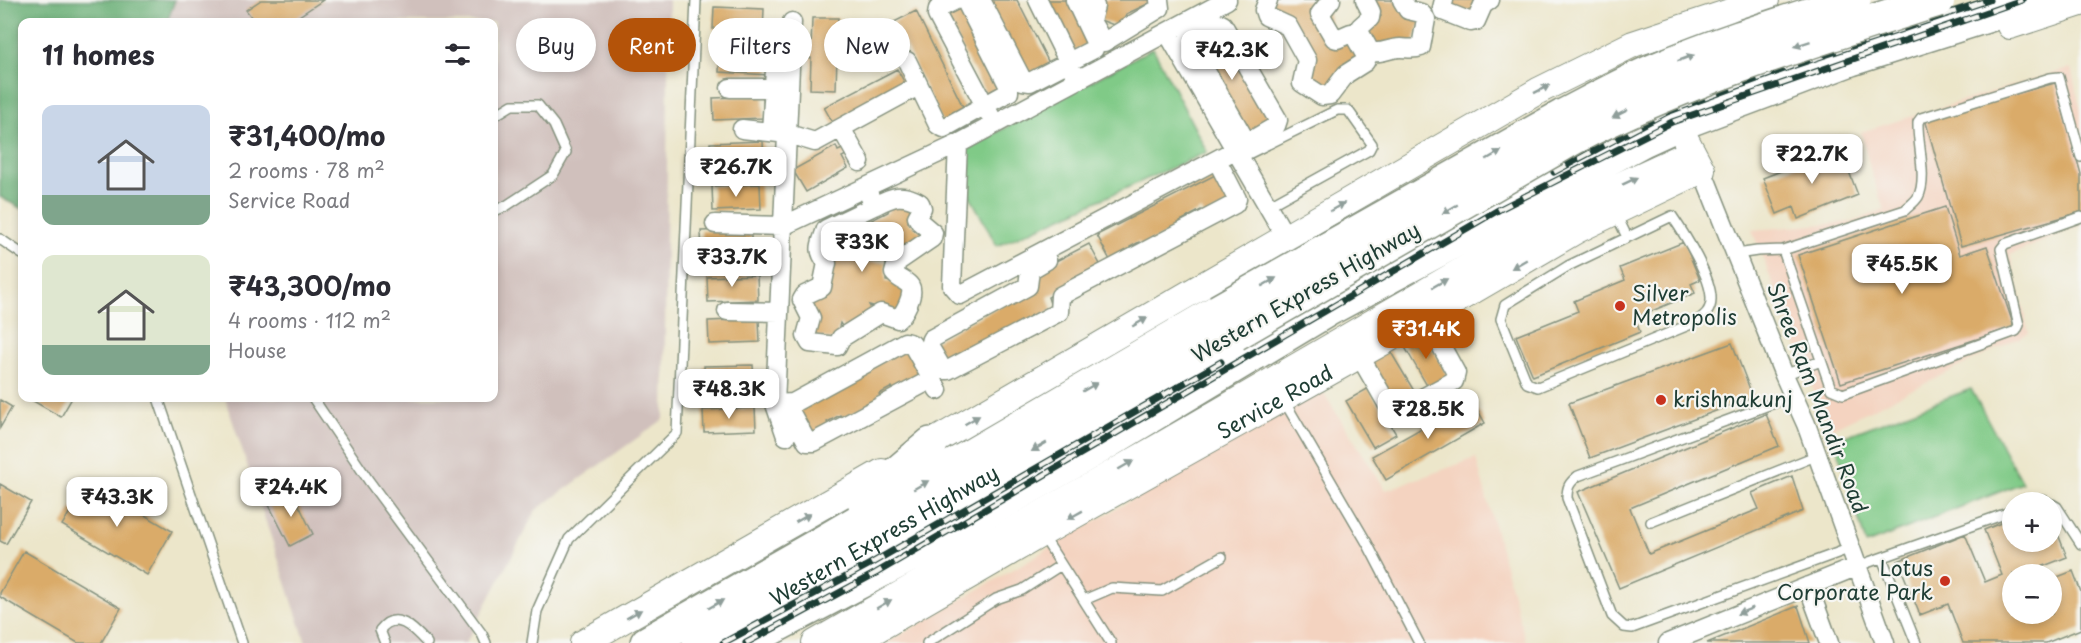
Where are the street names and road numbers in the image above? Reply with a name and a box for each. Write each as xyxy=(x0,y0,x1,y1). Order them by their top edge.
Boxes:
street label: Western Express Highway xyxy=(1185,213,1425,370)
street label: Shree Ram Mandir Road xyxy=(1760,277,1878,517)
street label: Service Road xyxy=(1210,355,1338,446)
street label: Western Express Highway xyxy=(763,456,1004,613)

